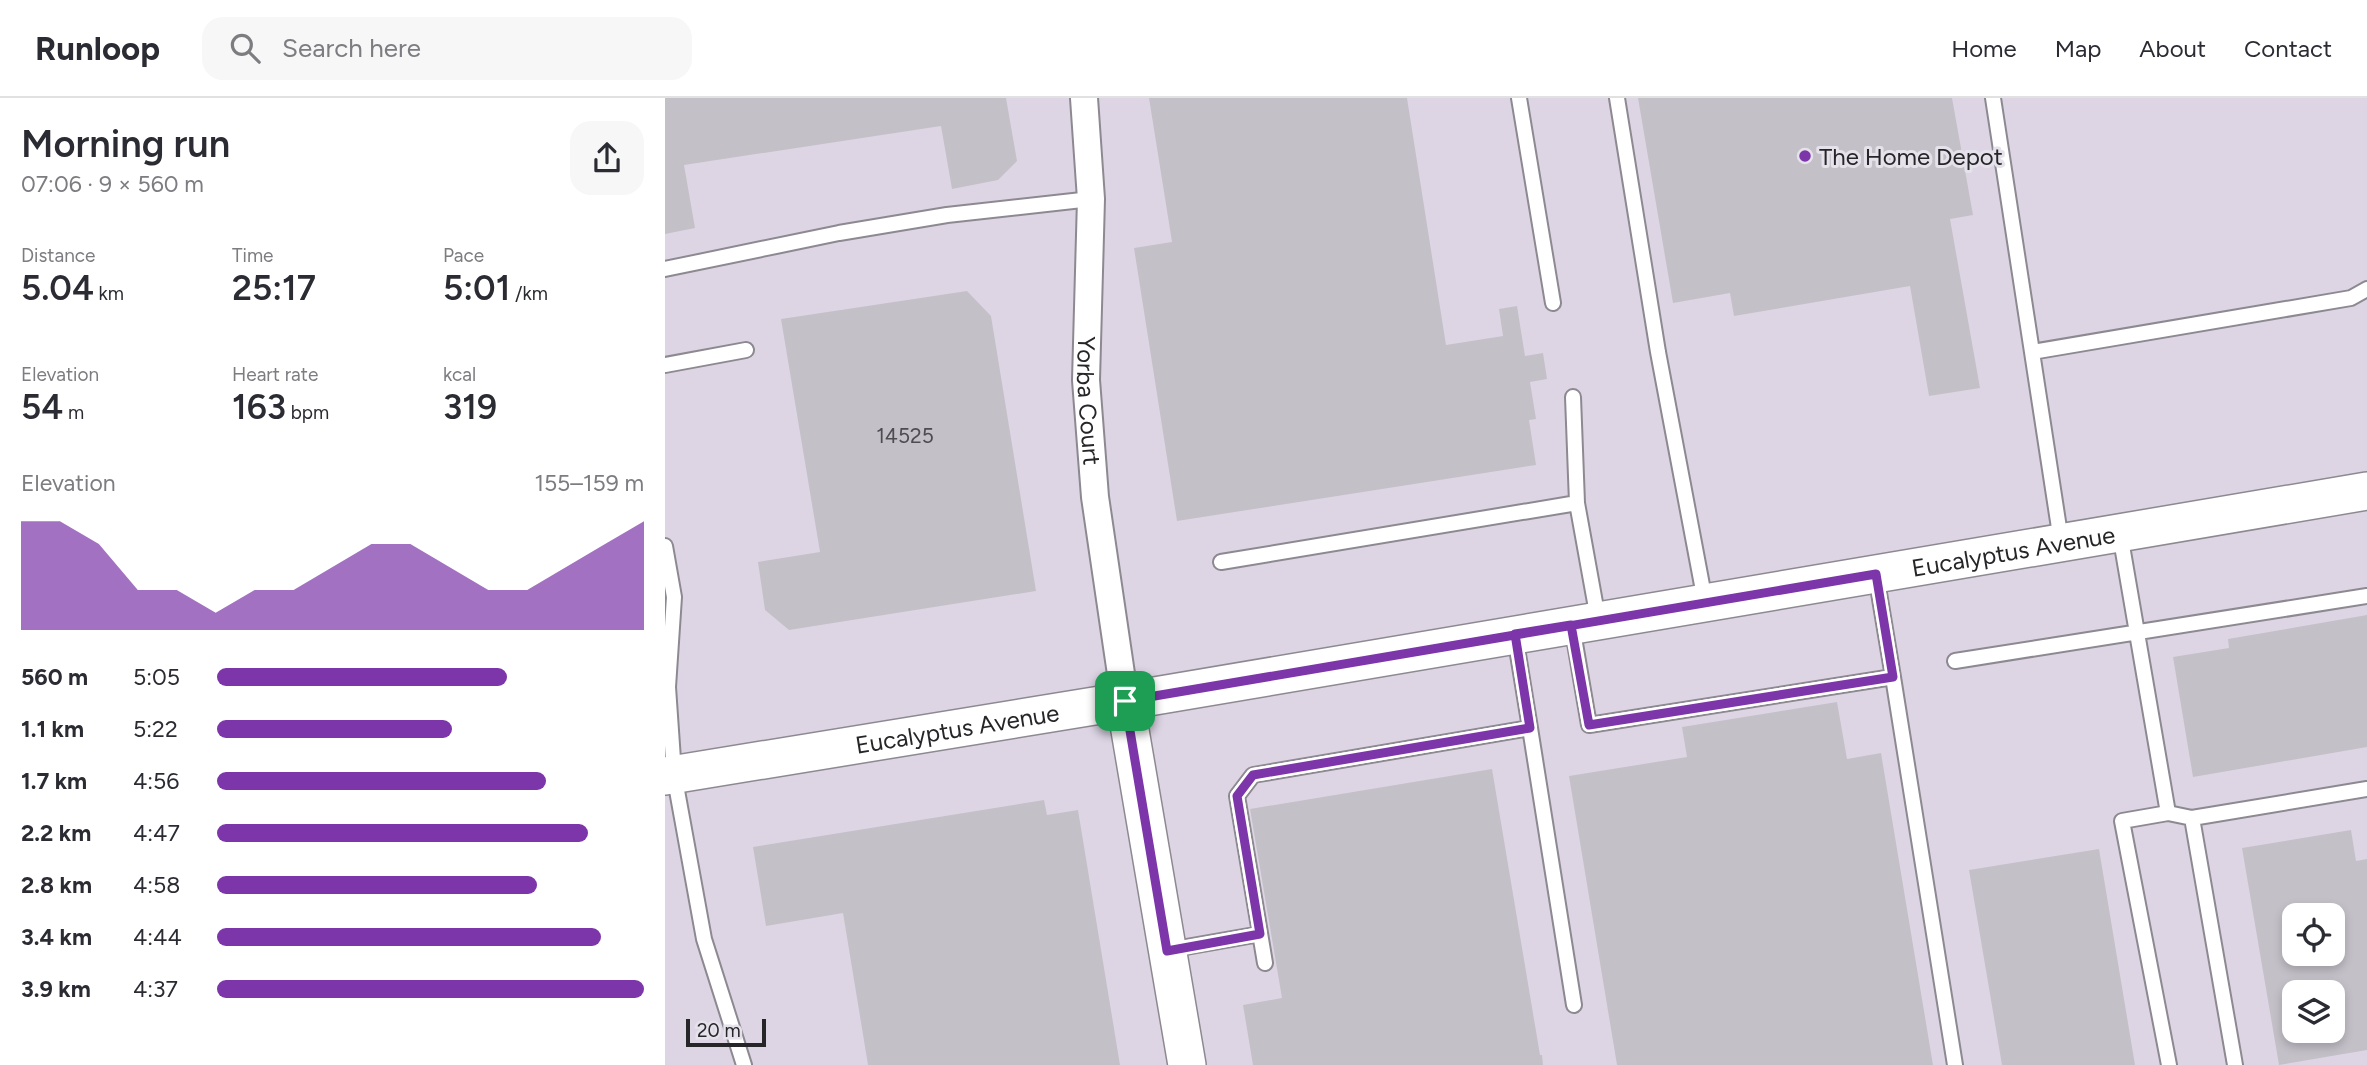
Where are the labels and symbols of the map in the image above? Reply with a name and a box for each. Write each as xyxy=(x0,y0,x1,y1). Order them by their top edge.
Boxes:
place label: The Home Depot xyxy=(1819,142,2003,171)
marker: The Home Depot xyxy=(1797,148,1813,164)
street label: Yorba Court xyxy=(1071,336,1107,466)
house number: 14525 xyxy=(876,423,934,448)
street label: Eucalyptus Avenue xyxy=(1909,519,2117,582)
pin xyxy=(1095,671,1155,731)
street label: Eucalyptus Avenue xyxy=(853,698,1061,759)
scale bar xyxy=(686,1016,767,1048)

